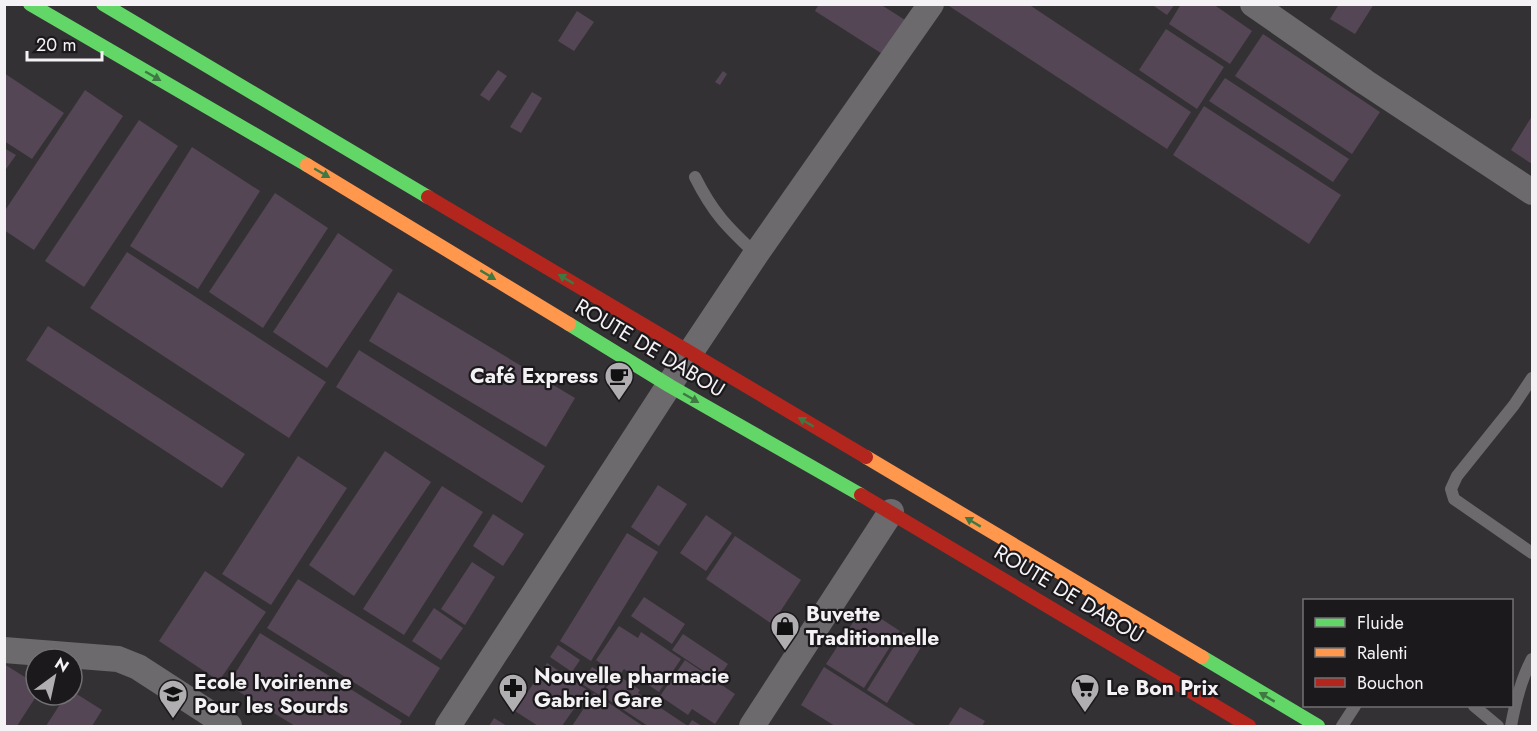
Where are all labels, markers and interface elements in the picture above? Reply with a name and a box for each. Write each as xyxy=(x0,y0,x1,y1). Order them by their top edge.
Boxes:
scale bar xyxy=(27,24,102,62)
text: 20 m xyxy=(36,32,76,58)
one-way arrow xyxy=(145,71,162,81)
one-way arrow xyxy=(314,168,330,179)
one-way arrow xyxy=(480,270,496,281)
one-way arrow xyxy=(558,274,574,285)
street label: ROUTE DE DABOU xyxy=(569,291,731,405)
cafe icon: Café Express xyxy=(603,360,635,402)
place label: Café Express xyxy=(470,361,598,391)
one-way arrow xyxy=(683,393,700,403)
one-way arrow xyxy=(798,417,814,428)
one-way arrow xyxy=(964,517,981,527)
street label: ROUTE DE DABOU xyxy=(988,537,1150,651)
place label: Buvette Traditionnelle xyxy=(806,599,939,653)
legend xyxy=(1303,599,1513,707)
shop icon: Buvette Traditionnelle xyxy=(769,610,801,652)
text: Fluide xyxy=(1357,610,1404,636)
text: Ralenti xyxy=(1357,640,1408,666)
north arrow xyxy=(24,647,84,707)
text: N xyxy=(50,652,73,678)
place label: Nouvelle pharmacie Gabriel Gare xyxy=(534,661,729,715)
place label: Ecole Ivoirienne Pour les Sourds xyxy=(194,667,352,721)
text: Bouchon xyxy=(1357,670,1424,696)
pharmacy icon: Nouvelle pharmacie Gabriel Gare xyxy=(497,672,529,714)
supermarket icon: Le Bon Prix xyxy=(1069,672,1101,714)
place label: Le Bon Prix xyxy=(1106,673,1219,703)
school or university icon: Ecole Ivoirienne Pour les Sourds xyxy=(157,678,189,720)
one-way arrow xyxy=(1259,691,1275,702)

